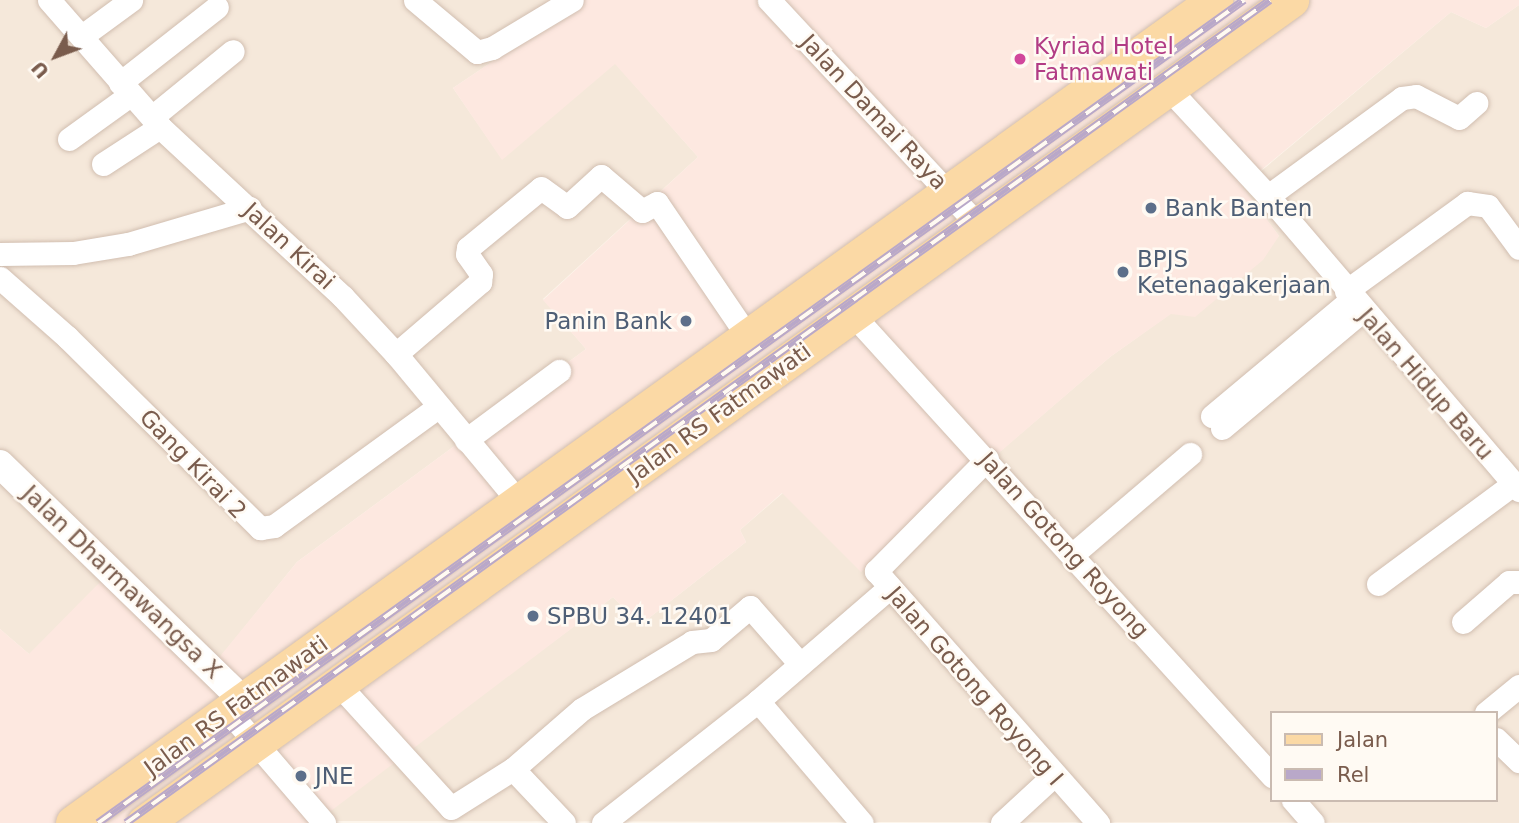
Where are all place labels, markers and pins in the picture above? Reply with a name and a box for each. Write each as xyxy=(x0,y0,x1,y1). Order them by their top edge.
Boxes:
place label: Kyriad Hotel Fatmawati xyxy=(1034,32,1174,86)
marker: Kyriad Hotel Fatmawati xyxy=(1012,51,1028,67)
place label: Bank Banten xyxy=(1165,194,1312,222)
marker: Bank Banten xyxy=(1143,200,1159,216)
place label: BPJS Ketenagakerjaan xyxy=(1137,245,1331,299)
marker: BPJS Ketenagakerjaan xyxy=(1115,264,1131,280)
place label: Panin Bank xyxy=(544,307,672,335)
marker: Panin Bank xyxy=(678,313,694,329)
place label: SPBU 34. 12401 xyxy=(547,602,732,630)
marker: SPBU 34. 12401 xyxy=(525,608,541,624)
place label: JNE xyxy=(315,762,354,790)
marker: JNE xyxy=(293,768,309,784)

